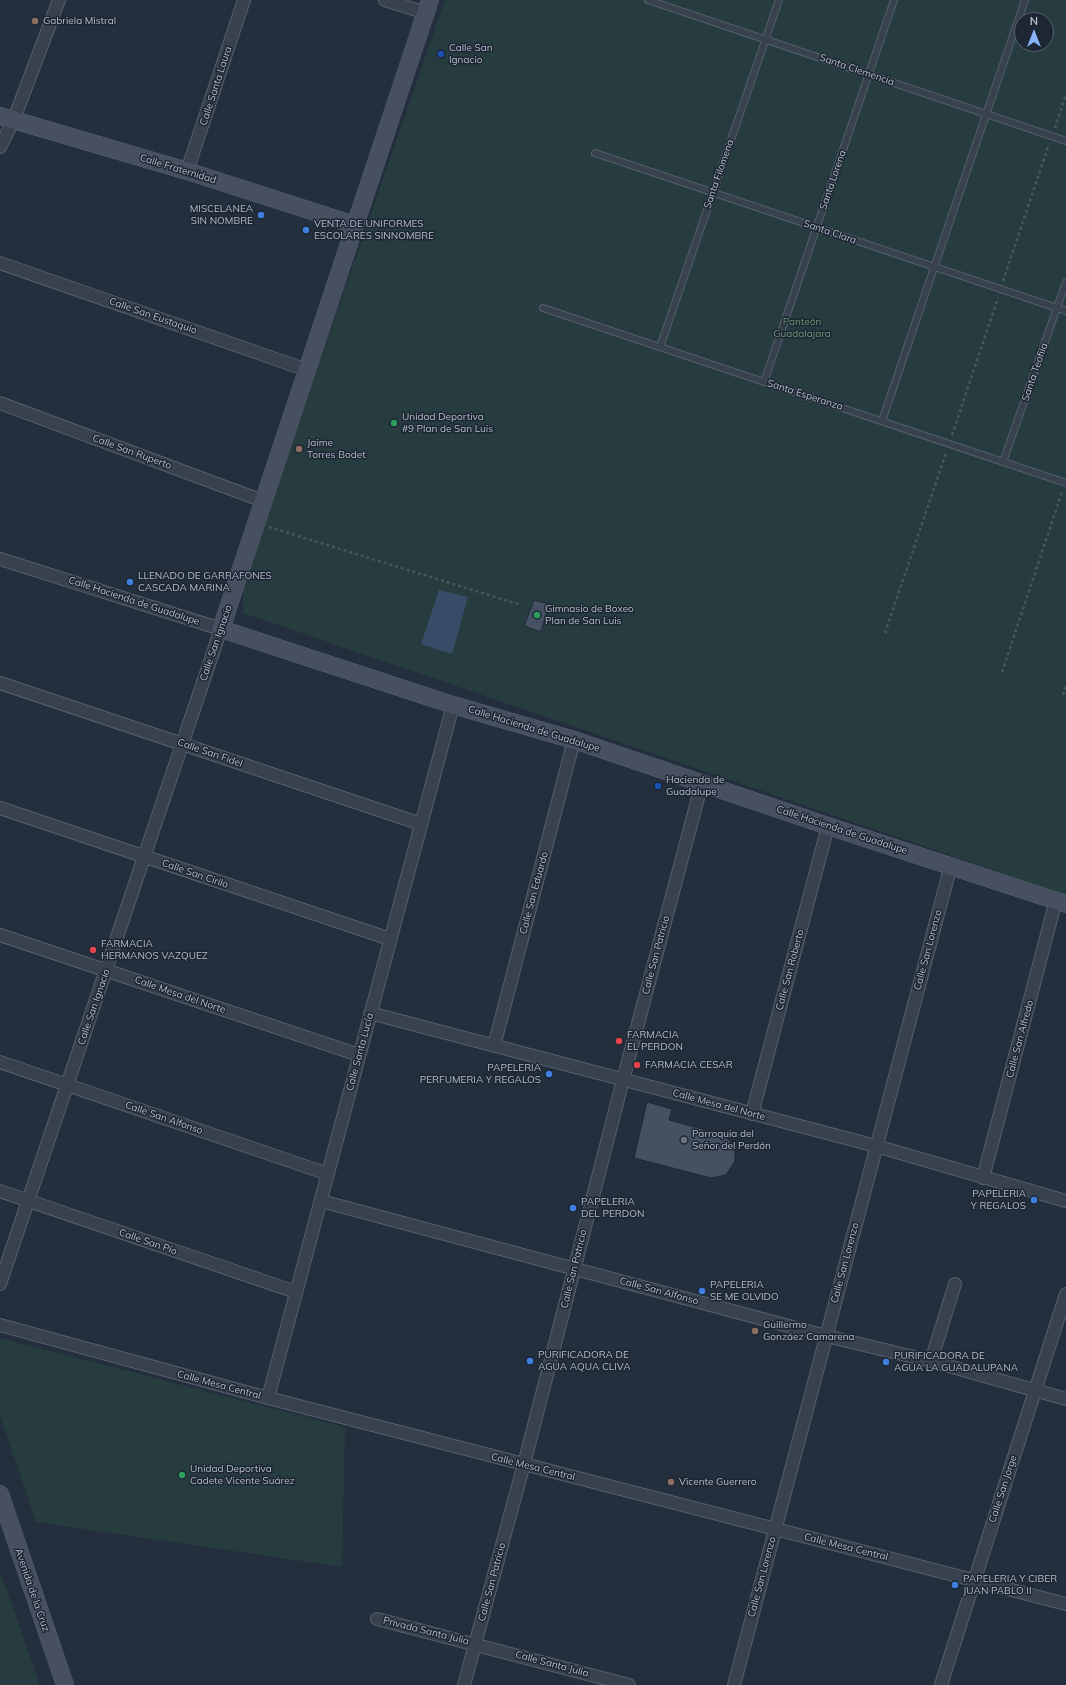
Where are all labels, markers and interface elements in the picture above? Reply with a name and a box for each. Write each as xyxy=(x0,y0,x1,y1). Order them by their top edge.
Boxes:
north arrow xyxy=(1014,12,1054,52)
text: N xyxy=(1030,14,1038,28)
place label: Gabriela Mistral xyxy=(43,15,116,27)
marker: Gabriela Mistral xyxy=(30,16,40,26)
place label: Calle San Ignacio xyxy=(449,42,493,66)
street label: Calle Santa Laura xyxy=(198,45,234,127)
marker: Calle San Ignacio xyxy=(436,49,446,59)
street label: Santa Clemencia xyxy=(818,52,896,88)
street label: Santa Filomena xyxy=(702,138,736,210)
street label: Santa Lorena xyxy=(817,149,849,211)
street label: Calle Fraternidad xyxy=(138,152,218,186)
place label: MISCELANEA SIN NOMBRE xyxy=(190,203,253,226)
marker: MISCELANEA SIN NOMBRE xyxy=(256,210,266,220)
street label: Santa Clara xyxy=(802,217,858,247)
place label: VENTA DE UNIFORMES ESCOLARES SINNOMBRE xyxy=(314,218,434,242)
marker: VENTA DE UNIFORMES ESCOLARES SINNOMBRE xyxy=(301,225,311,235)
street label: Calle San Eustaquio xyxy=(108,295,198,337)
park label: Panteón Guadalajara xyxy=(773,316,831,340)
street label: Santa Teofila xyxy=(1019,341,1051,403)
street label: Santa Esperanza xyxy=(766,377,844,413)
place label: Unidad Deportiva #9 Plan de San Luis xyxy=(402,411,493,434)
marker: Unidad Deportiva #9 Plan de San Luis xyxy=(389,418,399,428)
street label: Calle San Ruperto xyxy=(91,432,173,472)
place label: Jaime Torres Bodet xyxy=(307,437,366,460)
marker: Jaime Torres Bodet xyxy=(294,444,304,454)
place label: LLENADO DE GARRAFONES CASCADA MARINA xyxy=(138,570,272,594)
street label: Calle Hacienda de Guadalupe xyxy=(67,574,201,628)
marker: LLENADO DE GARRAFONES CASCADA MARINA xyxy=(125,577,135,587)
street label: Calle San Ignacio xyxy=(197,603,235,683)
place label: Gimnasio de Boxeo Plan de San Luis xyxy=(545,603,634,626)
marker: Gimnasio de Boxeo Plan de San Luis xyxy=(532,610,542,620)
street label: Calle Hacienda de Guadalupe xyxy=(467,703,601,755)
street label: Calle San Fidel xyxy=(176,736,244,770)
place label: Hacienda de Guadalupe xyxy=(666,774,724,798)
marker: Hacienda de Guadalupe xyxy=(653,781,663,791)
street label: Calle Hacienda de Guadalupe xyxy=(775,803,909,857)
street label: Calle San Eduardo xyxy=(517,850,551,936)
street label: Calle San Cirilo xyxy=(160,857,230,891)
street label: Calle San Lorenzo xyxy=(911,908,945,992)
street label: Calle San Patricio xyxy=(640,914,672,996)
street label: Calle San Roberto xyxy=(773,928,807,1012)
place label: FARMACIA HERMANOS VAZQUEZ xyxy=(101,938,208,962)
marker: FARMACIA HERMANOS VAZQUEZ xyxy=(88,945,98,955)
street label: Calle San Ignacio xyxy=(75,967,113,1047)
street label: Calle Mesa del Norte xyxy=(133,974,227,1016)
street label: Calle San Alfredo xyxy=(1004,999,1036,1079)
street label: Calle Santa Lucía xyxy=(344,1012,376,1092)
place label: FARMACIA EL PERDON xyxy=(627,1029,683,1052)
marker: FARMACIA EL PERDON xyxy=(614,1036,624,1046)
place label: FARMACIA CESAR xyxy=(645,1059,733,1071)
marker: FARMACIA CESAR xyxy=(632,1060,642,1070)
place label: PAPELERIA PERFUMERIA Y REGALOS xyxy=(420,1062,541,1086)
marker: PAPELERIA PERFUMERIA Y REGALOS xyxy=(544,1069,554,1079)
street label: Calle Mesa del Norte xyxy=(671,1087,767,1123)
street label: Calle San Alfonso xyxy=(124,1099,204,1137)
place label: Parroquia del Señor del Perdón xyxy=(692,1128,771,1152)
marker: Parroquia del Señor del Perdón xyxy=(679,1135,689,1145)
place label: PAPELERIA Y REGALOS xyxy=(971,1188,1026,1212)
marker: PAPELERIA Y REGALOS xyxy=(1029,1195,1039,1205)
place label: PAPELERIA DEL PERDON xyxy=(581,1196,644,1220)
marker: PAPELERIA DEL PERDON xyxy=(568,1203,578,1213)
street label: Calle San Lorenzo xyxy=(828,1221,862,1305)
street label: Calle San Pío xyxy=(117,1226,179,1258)
street label: Calle San Patricio xyxy=(558,1228,590,1310)
street label: Calle San Alfonso xyxy=(618,1275,700,1307)
place label: PAPELERIA SE ME OLVIDO xyxy=(710,1279,779,1302)
marker: PAPELERIA SE ME OLVIDO xyxy=(697,1286,707,1296)
place label: Guillermo Gonzáez Camarena xyxy=(763,1319,855,1342)
marker: Guillermo Gonzáez Camarena xyxy=(750,1326,760,1336)
place label: PURIFICADORA DE AGUA AQUA CLIVA xyxy=(538,1349,631,1372)
place label: PURIFICADORA DE AGUA LA GUADALUPANA xyxy=(894,1350,1018,1374)
marker: PURIFICADORA DE AGUA AQUA CLIVA xyxy=(525,1356,535,1366)
marker: PURIFICADORA DE AGUA LA GUADALUPANA xyxy=(881,1357,891,1367)
street label: Calle Mesa Central xyxy=(176,1368,262,1402)
street label: Calle Mesa Central xyxy=(490,1451,576,1483)
street label: Calle San Jorge xyxy=(986,1454,1020,1524)
place label: Unidad Deportiva Cadete Vicente Suárez xyxy=(190,1463,295,1486)
marker: Unidad Deportiva Cadete Vicente Suárez xyxy=(177,1470,187,1480)
place label: Vicente Guerrero xyxy=(679,1476,756,1488)
marker: Vicente Guerrero xyxy=(666,1477,676,1487)
street label: Calle Mesa Central xyxy=(803,1531,889,1563)
street label: Calle San Lorenzo xyxy=(745,1535,779,1619)
street label: Calle San Patricio xyxy=(476,1541,508,1623)
street label: Avenida de la Cruz xyxy=(12,1547,52,1633)
place label: PAPELERIA Y CIBER JUAN PABLO II xyxy=(963,1573,1057,1596)
marker: PAPELERIA Y CIBER JUAN PABLO II xyxy=(950,1580,960,1590)
street label: Privada Santa Julia xyxy=(382,1615,470,1647)
street label: Calle Santa Julia xyxy=(514,1648,590,1680)

